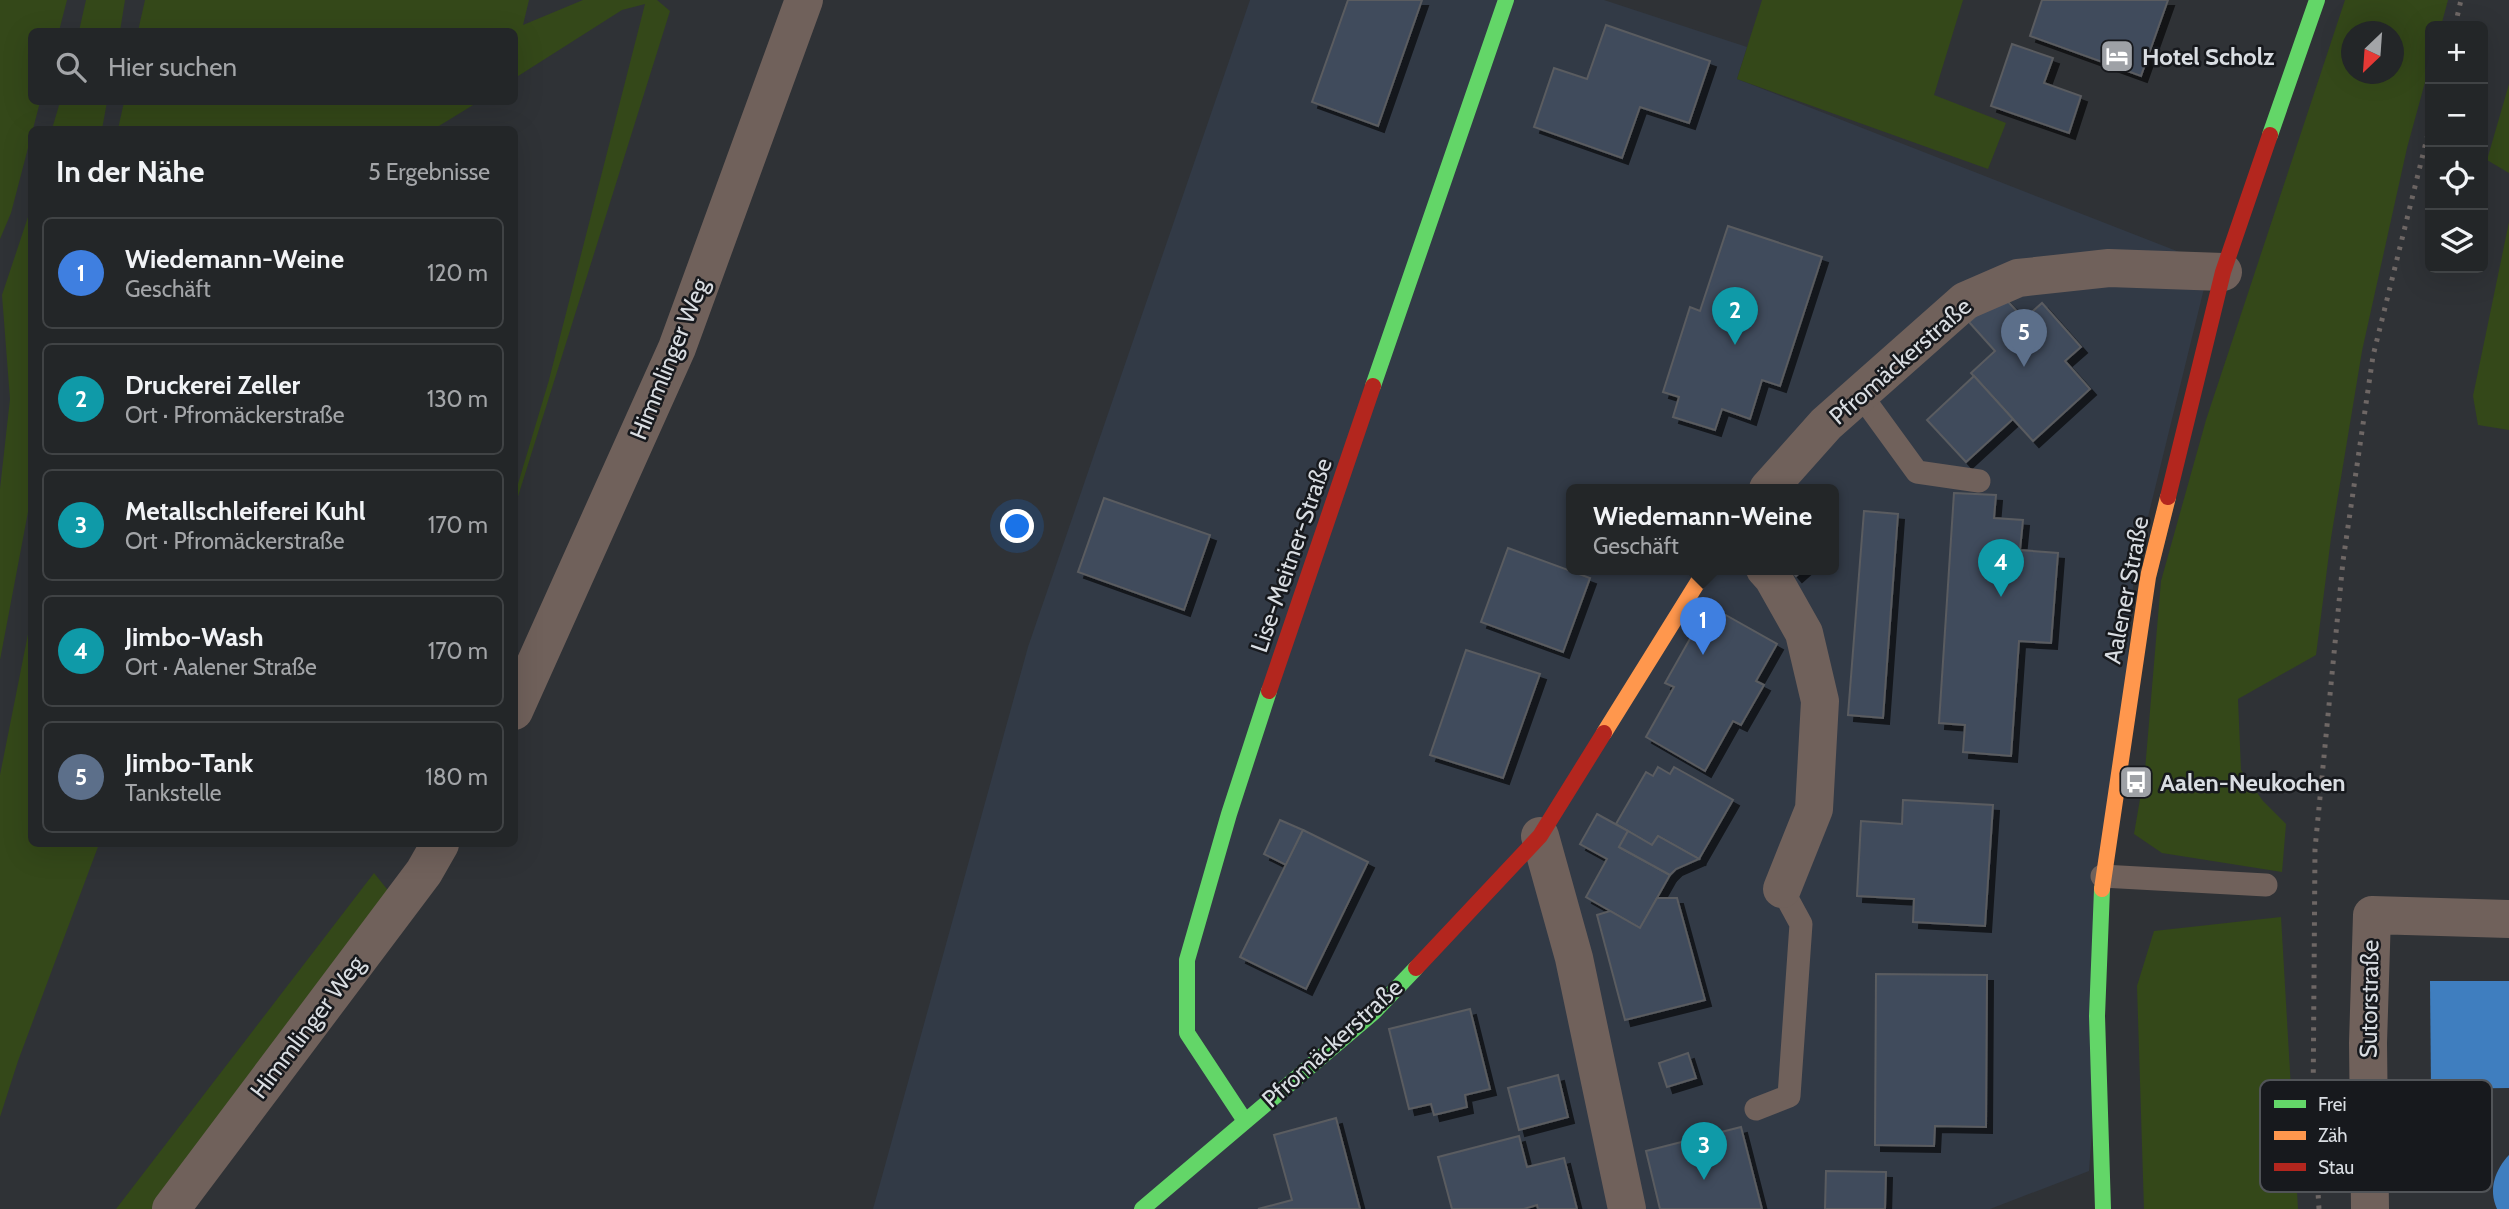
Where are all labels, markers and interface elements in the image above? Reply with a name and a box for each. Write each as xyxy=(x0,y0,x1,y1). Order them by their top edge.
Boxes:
north arrow xyxy=(2341,21,2404,84)
map controls xyxy=(2425,21,2488,273)
button: + xyxy=(2425,21,2488,84)
search box xyxy=(28,28,518,105)
hotel icon: Hotel Scholz xyxy=(2098,37,2136,75)
place label: Hotel Scholz xyxy=(2142,42,2274,71)
icon: search xyxy=(52,48,90,86)
text: Hier suchen xyxy=(108,51,237,83)
button: − xyxy=(2425,84,2488,147)
button: locate xyxy=(2425,147,2488,210)
text: In der Nähe xyxy=(56,153,205,190)
text: 5 Ergebnisse xyxy=(368,158,490,186)
button: layers xyxy=(2425,210,2488,273)
text: Wiedemann-Weine xyxy=(125,243,344,275)
text: 1 xyxy=(77,259,85,287)
text: 120 m xyxy=(427,259,488,287)
street label: Himmlinger Weg xyxy=(623,273,715,444)
text: Geschäft xyxy=(125,275,211,303)
pin: 2 xyxy=(1712,287,1758,345)
street label: Pfromäckerstraße xyxy=(1823,291,1977,431)
pin: 5 xyxy=(2001,309,2047,367)
text: Druckerei Zeller xyxy=(125,369,300,401)
text: 2 xyxy=(75,385,87,413)
text: 130 m xyxy=(427,385,488,413)
text: Ort · Pfromäckerstraße xyxy=(125,401,345,429)
street label: Lise-Meitner-Straße xyxy=(1244,454,1338,656)
popup xyxy=(1566,484,1839,575)
text: Metallschleiferei Kuhl xyxy=(125,495,366,527)
text: Wiedemann-Weine xyxy=(1593,500,1812,532)
your location xyxy=(1000,509,1034,543)
text: 3 xyxy=(75,511,87,539)
text: 170 m xyxy=(428,511,488,539)
street label: Aalener Straße xyxy=(2098,514,2154,666)
text: Ort · Pfromäckerstraße xyxy=(125,527,345,555)
text: Geschäft xyxy=(1593,532,1679,560)
pin: 4 xyxy=(1978,539,2024,597)
pin: 1 xyxy=(1680,597,1726,655)
text: Jimbo-Wash xyxy=(125,621,264,653)
text: 4 xyxy=(74,637,88,665)
text: 170 m xyxy=(428,637,488,665)
text: Ort · Aalener Straße xyxy=(125,653,317,681)
text: Jimbo-Tank xyxy=(125,747,253,779)
text: 5 xyxy=(75,763,87,791)
text: 180 m xyxy=(425,763,488,791)
bus stop icon: Aalen-Neukochen xyxy=(2117,763,2155,801)
place label: Aalen-Neukochen xyxy=(2160,768,2346,797)
text: Tankstelle xyxy=(125,779,222,807)
street label: Sutorstraße xyxy=(2353,940,2385,1058)
street label: Himmlinger Weg xyxy=(244,949,371,1104)
street label: Pfromäckerstraße xyxy=(1256,972,1408,1114)
legend xyxy=(2260,1080,2492,1192)
text: Frei xyxy=(2318,1093,2347,1116)
pin: 3 xyxy=(1681,1122,1727,1180)
text: Zäh xyxy=(2318,1124,2348,1147)
text: Stau xyxy=(2318,1156,2354,1179)

